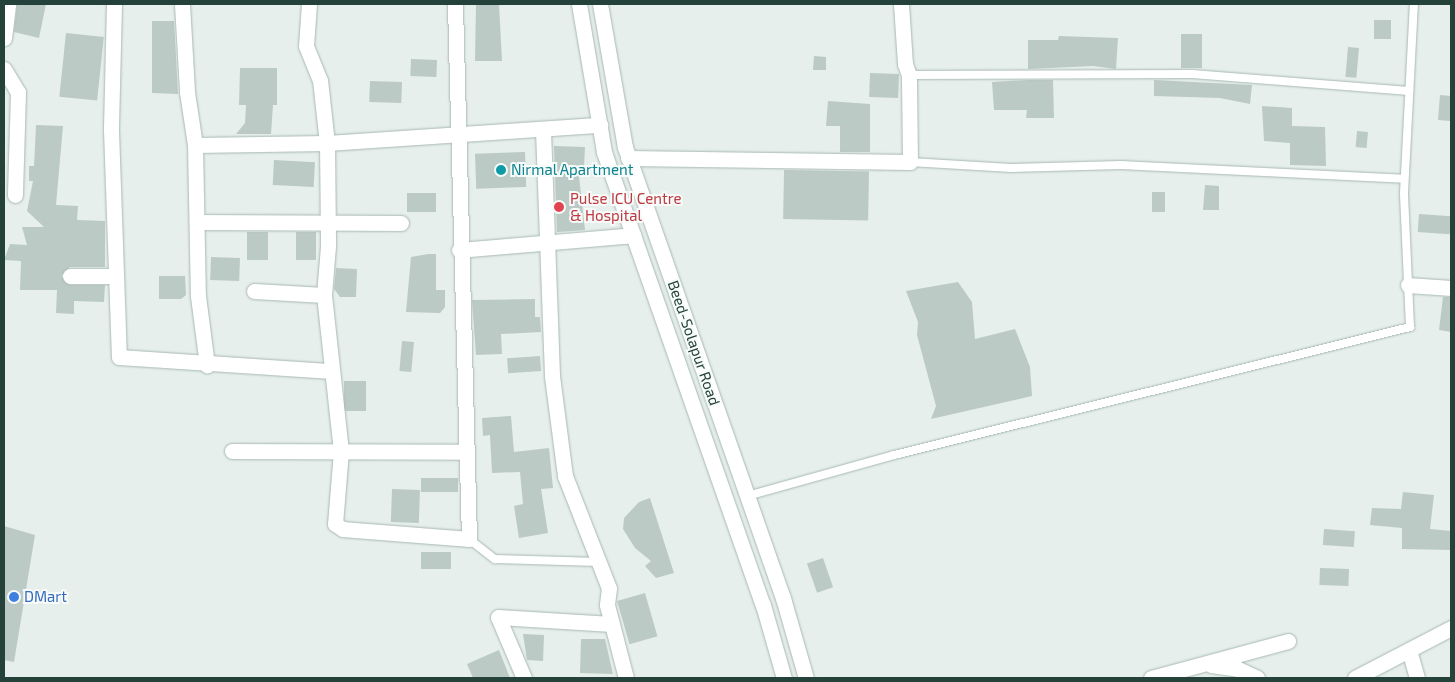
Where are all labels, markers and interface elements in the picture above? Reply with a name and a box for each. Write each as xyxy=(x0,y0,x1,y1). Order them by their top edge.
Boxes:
place label: Nirmal Apartment xyxy=(511,161,634,179)
marker: Nirmal Apartment xyxy=(495,164,507,176)
place label: Pulse ICU Centre & Hospital xyxy=(570,189,682,224)
marker: Pulse ICU Centre & Hospital xyxy=(552,200,566,214)
street label: Beed-Solapur Road xyxy=(664,278,724,408)
place label: DMart xyxy=(24,588,67,606)
marker: DMart xyxy=(8,591,20,603)

